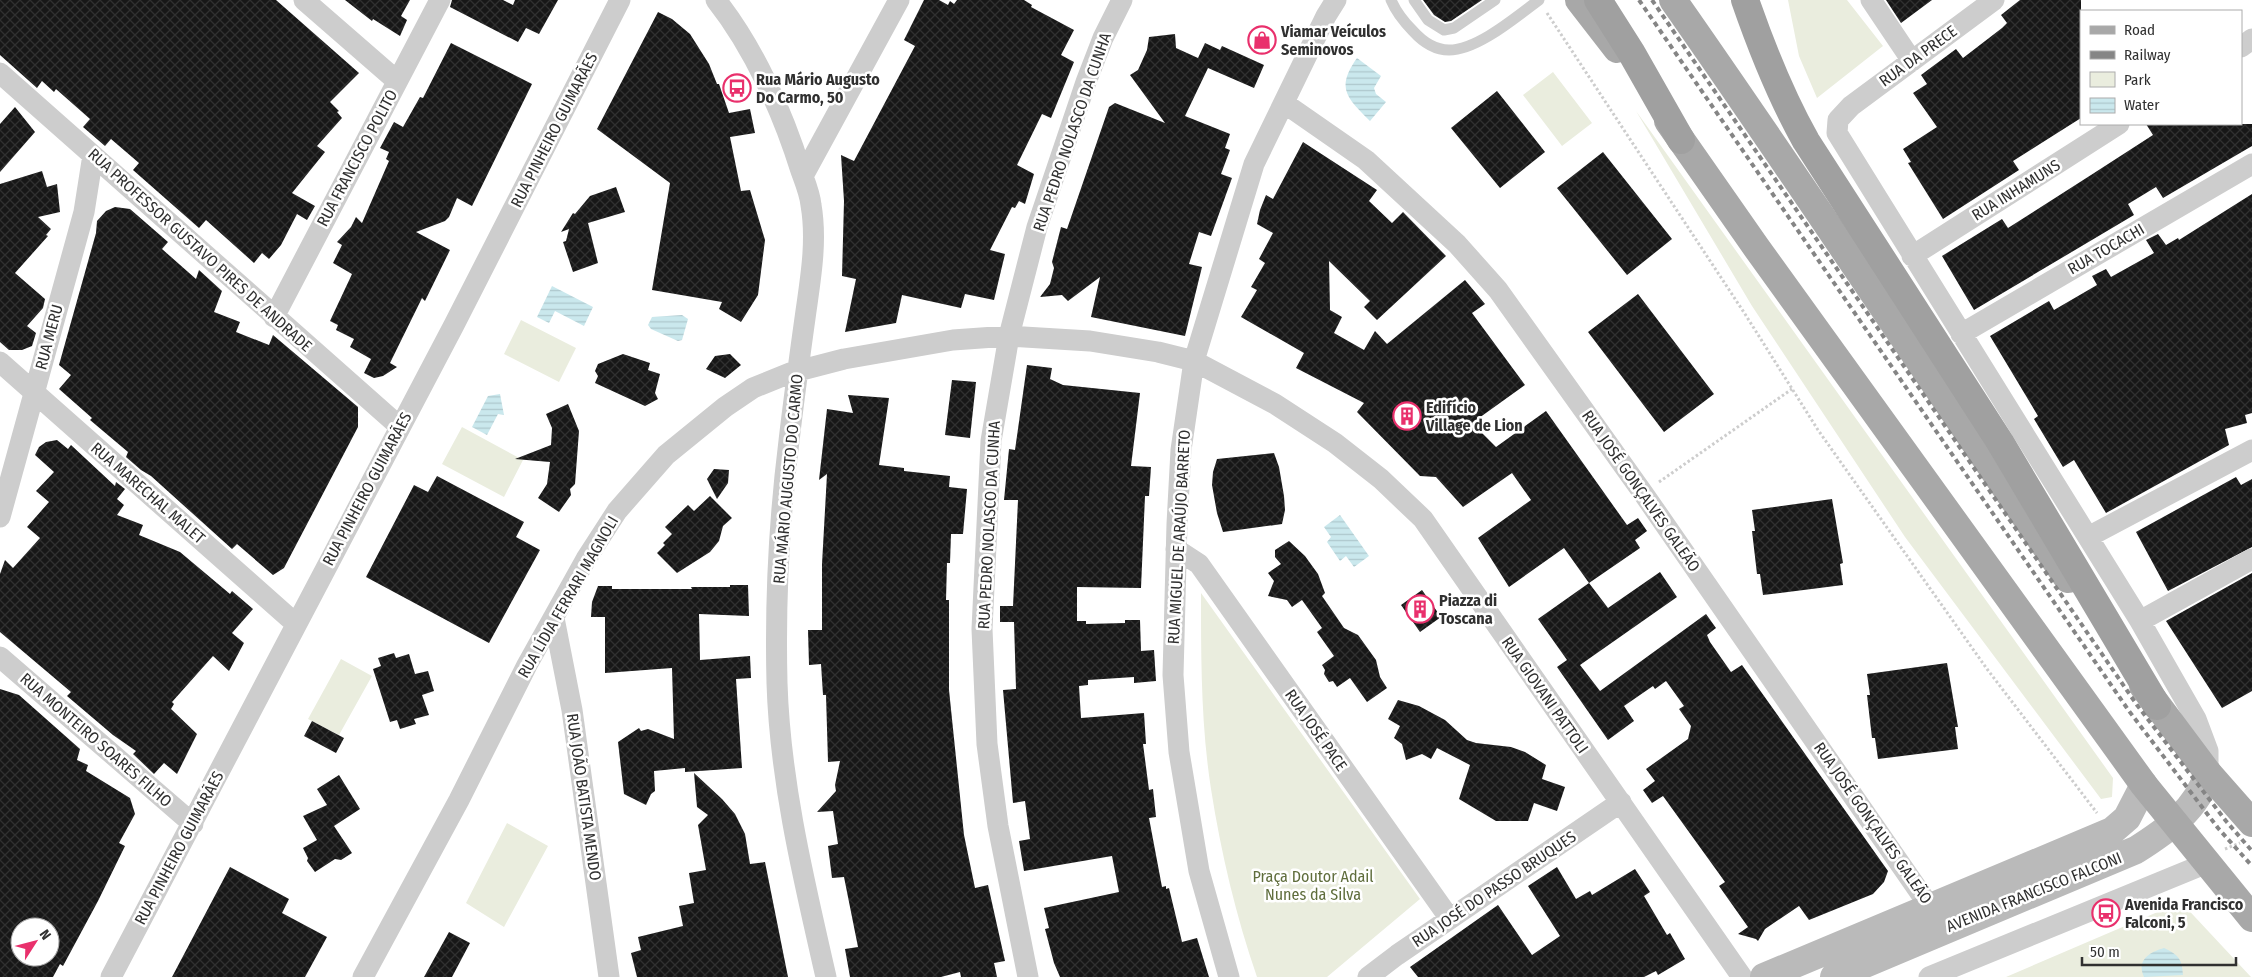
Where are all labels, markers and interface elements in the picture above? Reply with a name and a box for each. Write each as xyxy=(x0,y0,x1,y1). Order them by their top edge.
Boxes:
legend xyxy=(2080,10,2242,125)
street label: RUA DA PRECE xyxy=(1875,21,1961,91)
text: Road xyxy=(2124,21,2155,39)
place label: Viamar Veículos Seminovos xyxy=(1280,22,1386,59)
shop icon: Viamar Veículos Seminovos xyxy=(1247,25,1277,55)
street label: RUA PEDRO NOLASCO DA CUNHA xyxy=(1029,30,1115,234)
text: Railway xyxy=(2124,46,2171,64)
street label: RUA PINHEIRO GUIMARÃES xyxy=(507,49,601,211)
place label: Rua Mário Augusto Do Carmo, 50 xyxy=(756,70,880,107)
text: Park xyxy=(2124,71,2151,89)
bus stop icon: Rua Mário Augusto Do Carmo, 50 xyxy=(722,73,752,103)
street label: RUA FRANCISCO POLITO xyxy=(313,86,401,230)
text: Water xyxy=(2124,96,2160,114)
street label: RUA PROFESSOR GUSTAVO PIRES DE ANDRADE xyxy=(84,144,316,356)
street label: RUA INHAMUNS xyxy=(1968,155,2064,225)
street label: RUA TOCACHI xyxy=(2064,219,2148,279)
street label: RUA MERU xyxy=(31,302,67,372)
street label: RUA MÁRIO AUGUSTO DO CARMO xyxy=(769,373,807,585)
place label: Edifício Village de Lion xyxy=(1425,398,1523,435)
building icon: Edifício Village de Lion xyxy=(1392,401,1422,431)
street label: RUA JOSÉ GONÇALVES GALEÃO xyxy=(1577,407,1704,576)
street label: RUA PINHEIRO GUIMARÃES xyxy=(318,409,416,569)
street label: RUA PEDRO NOLASCO DA CUNHA xyxy=(974,420,1004,630)
street label: RUA MIGUEL DE ARAÚJO BARRETO xyxy=(1164,429,1194,645)
street label: RUA MARECHAL MALET xyxy=(87,438,209,548)
street label: RUA LÍDIA FERRARI MAGNOLI xyxy=(514,513,622,681)
place label: Piazza di Toscana xyxy=(1439,591,1497,628)
building icon: Piazza di Toscana xyxy=(1405,594,1435,624)
street label: RUA GIOVANI PATTOLI xyxy=(1498,633,1592,757)
street label: RUA MONTEIRO SOARES FILHO xyxy=(16,669,176,811)
street label: RUA JOSÉ PACE xyxy=(1281,686,1351,774)
street label: RUA JOÃO BATISTA MENDO xyxy=(563,712,605,882)
street label: RUA JOSÉ GONÇALVES GALEÃO xyxy=(1809,739,1936,908)
street label: RUA PINHEIRO GUIMARÃES xyxy=(130,768,228,928)
street label: RUA JOSÉ DO PASSO BRUQUES xyxy=(1408,827,1580,951)
street label: AVENIDA FRANCISCO FALCONI xyxy=(1943,848,2125,936)
park label: Praça Doutor Adail Nunes da Silva xyxy=(1252,867,1374,904)
place label: Avenida Francisco Falconi, 5 xyxy=(2124,895,2244,932)
bus stop icon: Avenida Francisco Falconi, 5 xyxy=(2091,898,2121,928)
north arrow xyxy=(10,917,60,967)
text: N xyxy=(36,926,54,943)
scale bar xyxy=(2082,934,2236,966)
text: 50 m xyxy=(2090,943,2120,961)

